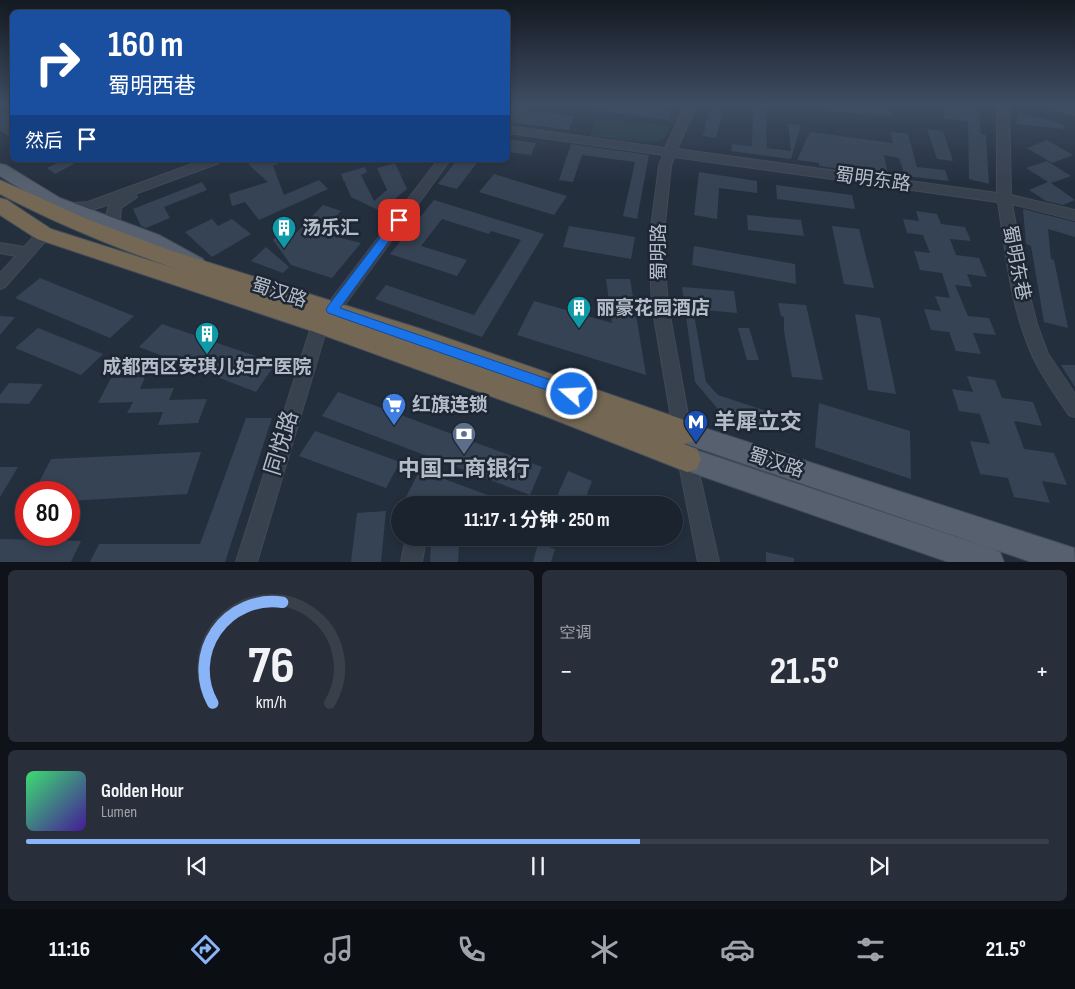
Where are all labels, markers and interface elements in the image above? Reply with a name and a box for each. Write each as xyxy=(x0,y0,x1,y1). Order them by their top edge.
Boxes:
text: 160 m xyxy=(108,24,184,67)
icon: right xyxy=(25,30,90,95)
text: 蜀明西巷 xyxy=(108,73,196,100)
icon: arrive xyxy=(73,125,101,153)
text: 然后 xyxy=(25,130,63,153)
street label: 蜀明东路 xyxy=(834,163,912,197)
pin xyxy=(378,199,420,241)
icon: arrive xyxy=(385,206,413,234)
building icon: 汤乐汇 xyxy=(271,215,297,249)
place label: 汤乐汇 xyxy=(302,217,359,240)
street label: 蜀明路 xyxy=(648,223,671,281)
street label: 蜀明东巷 xyxy=(997,223,1035,303)
street label: 蜀汉路 xyxy=(248,273,310,313)
building icon: 丽豪花园酒店 xyxy=(566,295,592,329)
place label: 丽豪花园酒店 xyxy=(596,297,710,320)
building icon: 成都西区安琪儿妇产医院 xyxy=(194,321,220,355)
place label: 成都西区安琪儿妇产医院 xyxy=(102,356,312,379)
position arrow xyxy=(545,367,597,419)
supermarket icon: 红旗连锁 xyxy=(381,392,407,426)
place label: 红旗连锁 xyxy=(412,394,488,417)
street label: 同悦路 xyxy=(259,407,305,479)
metro station icon: 羊犀立交 xyxy=(683,409,709,443)
place label: 羊犀立交 xyxy=(714,409,802,436)
bank icon: 中国工商银行 xyxy=(451,421,477,455)
street label: 蜀汉路 xyxy=(745,443,807,483)
place label: 中国工商银行 xyxy=(398,456,530,483)
speed limit sign: 80 xyxy=(15,481,80,546)
text: 11:17 · 1 分钟 · 250 m xyxy=(464,509,610,532)
text: 空调 xyxy=(560,624,592,643)
text: 76 xyxy=(247,635,294,698)
text: 21.5° xyxy=(769,649,839,694)
text: − xyxy=(560,655,573,688)
text: + xyxy=(1035,655,1049,688)
text: km/h xyxy=(255,692,286,713)
text: Golden Hour xyxy=(101,780,184,803)
text: Lumen xyxy=(101,803,137,822)
icon: previous xyxy=(183,852,211,880)
icon: pause xyxy=(524,852,552,880)
icon: next xyxy=(865,852,893,880)
icon: directions xyxy=(188,932,223,967)
icon: music xyxy=(321,932,356,967)
icon: phone xyxy=(454,932,489,967)
icon: climate xyxy=(587,932,622,967)
icon: car xyxy=(720,932,755,967)
icon: filters xyxy=(853,932,888,967)
text: 11:16 xyxy=(49,936,90,963)
text: 21.5° xyxy=(986,936,1026,963)

